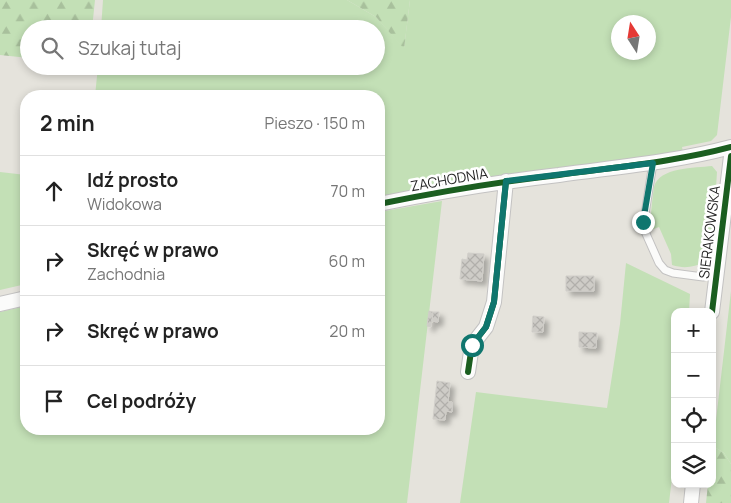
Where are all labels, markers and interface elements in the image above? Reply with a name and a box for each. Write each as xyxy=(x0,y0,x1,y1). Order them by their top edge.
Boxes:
north arrow xyxy=(611,15,656,60)
search box xyxy=(20,20,385,75)
icon: search xyxy=(38,34,66,62)
text: Szukaj tutaj xyxy=(78,35,181,61)
text: 2 min xyxy=(40,109,95,137)
text: Pieszo · 150 m xyxy=(265,112,365,134)
street label: ZACHODNIA xyxy=(409,163,489,195)
text: Idź prosto xyxy=(87,167,178,193)
icon: ahead xyxy=(40,177,68,205)
text: 70 m xyxy=(330,180,365,202)
street label: SIERAKOWSKA xyxy=(694,184,724,280)
text: Widokowa xyxy=(87,193,162,215)
route end xyxy=(632,211,655,234)
text: Skręć w prawo xyxy=(87,237,219,263)
icon: right xyxy=(40,247,68,275)
text: 60 m xyxy=(329,250,365,272)
text: Zachodnia xyxy=(87,263,165,285)
map controls xyxy=(671,308,716,488)
button: + xyxy=(671,308,716,353)
icon: right xyxy=(40,317,68,345)
text: Skręć w prawo xyxy=(87,318,219,344)
text: 20 m xyxy=(329,320,365,342)
route start xyxy=(461,334,484,357)
button: − xyxy=(671,353,716,398)
icon: arrive xyxy=(40,387,68,415)
text: Cel podróży xyxy=(87,388,196,414)
button: locate xyxy=(671,398,716,443)
button: layers xyxy=(671,443,716,488)

